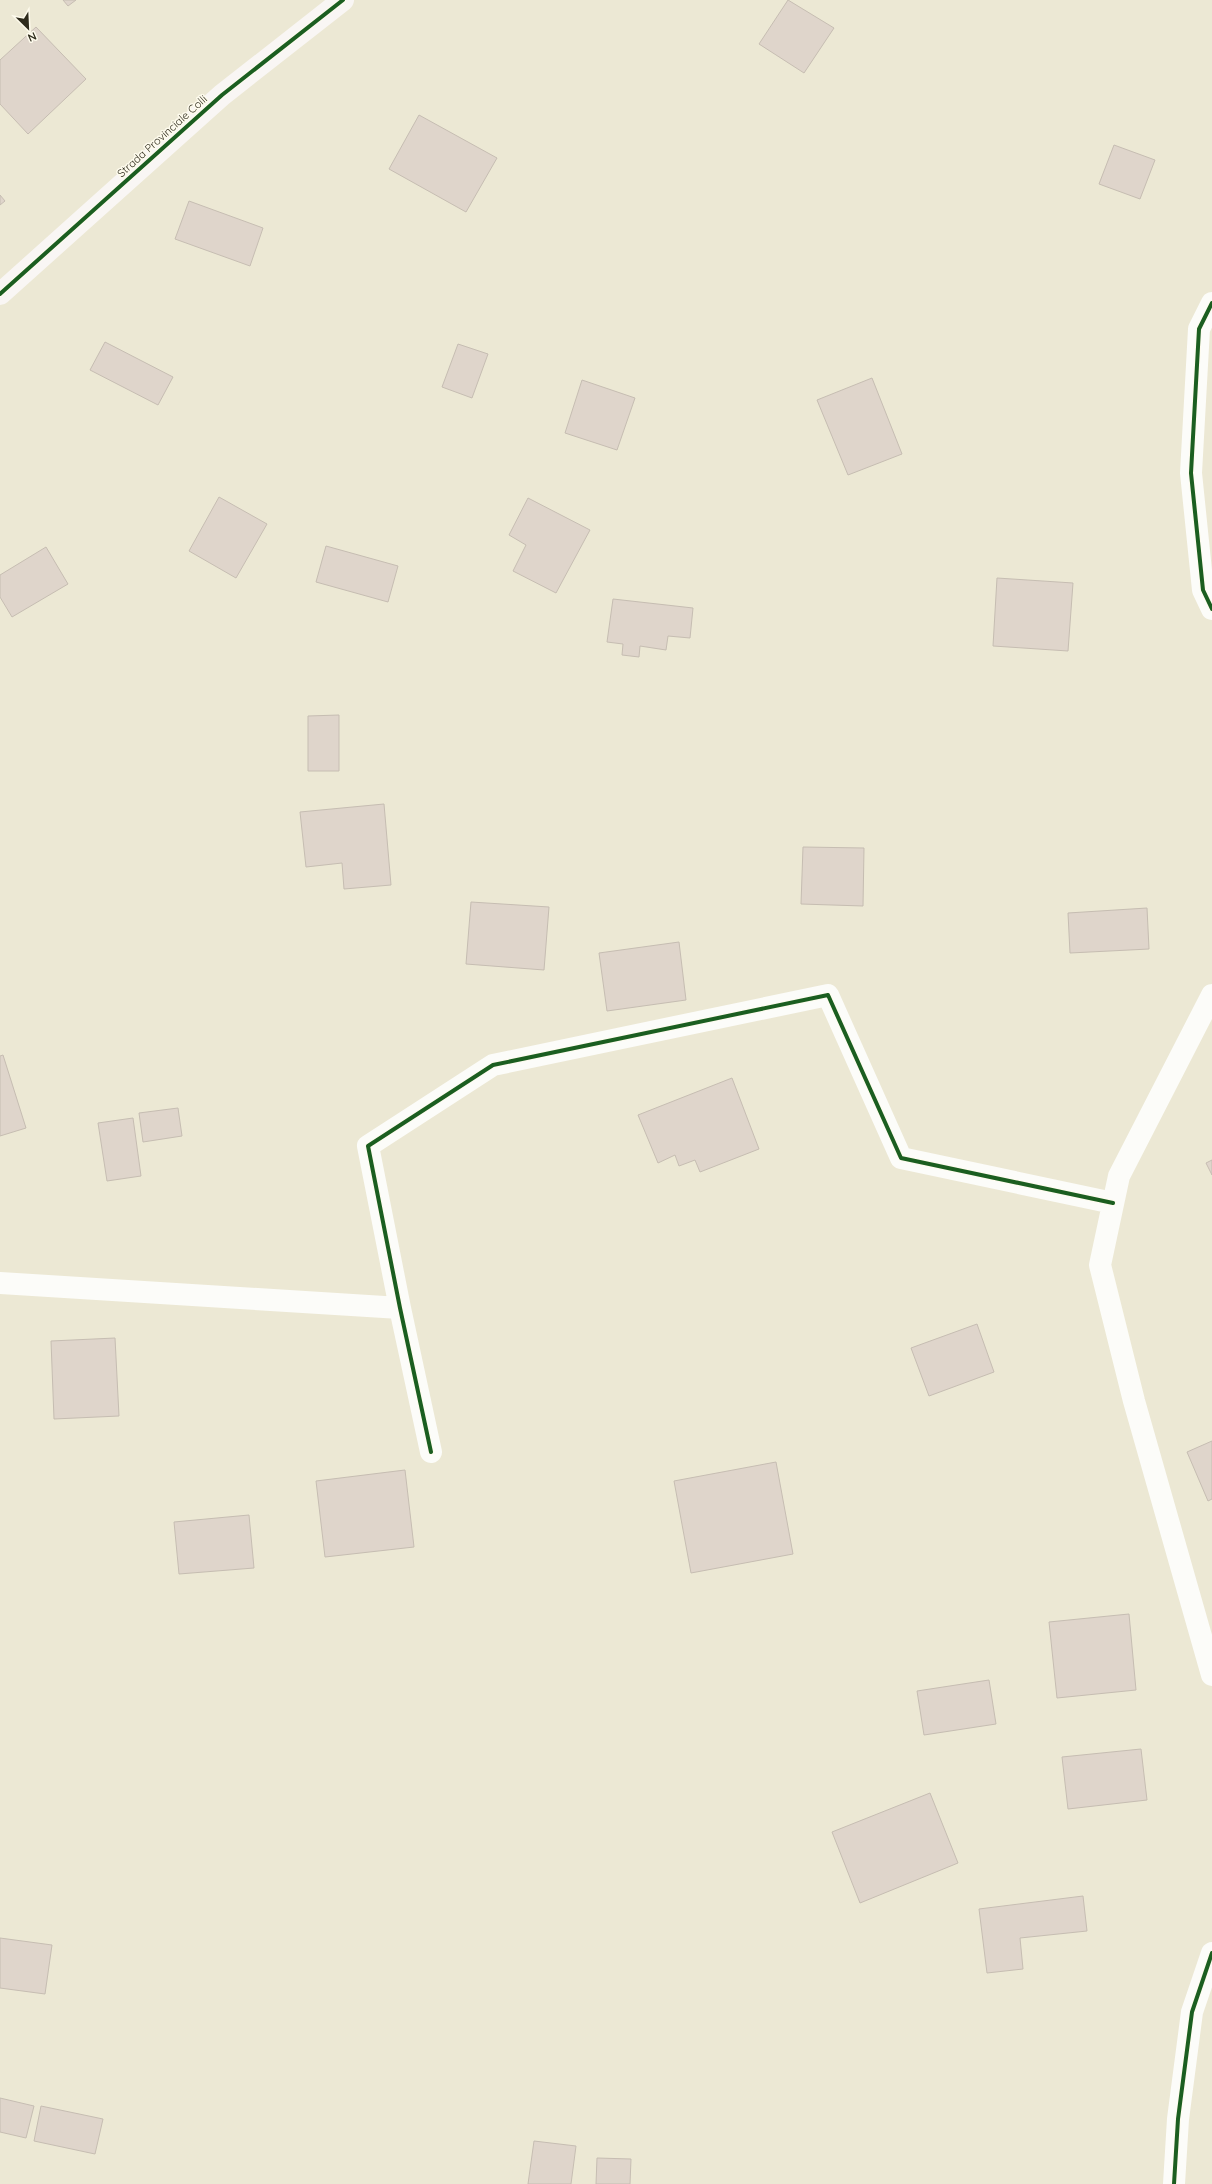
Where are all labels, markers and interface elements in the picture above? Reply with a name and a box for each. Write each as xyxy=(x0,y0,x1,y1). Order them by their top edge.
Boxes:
north arrow xyxy=(8,8,48,48)
text: N xyxy=(26,29,39,45)
street label: Strada Provinciale Colli xyxy=(114,92,210,180)

